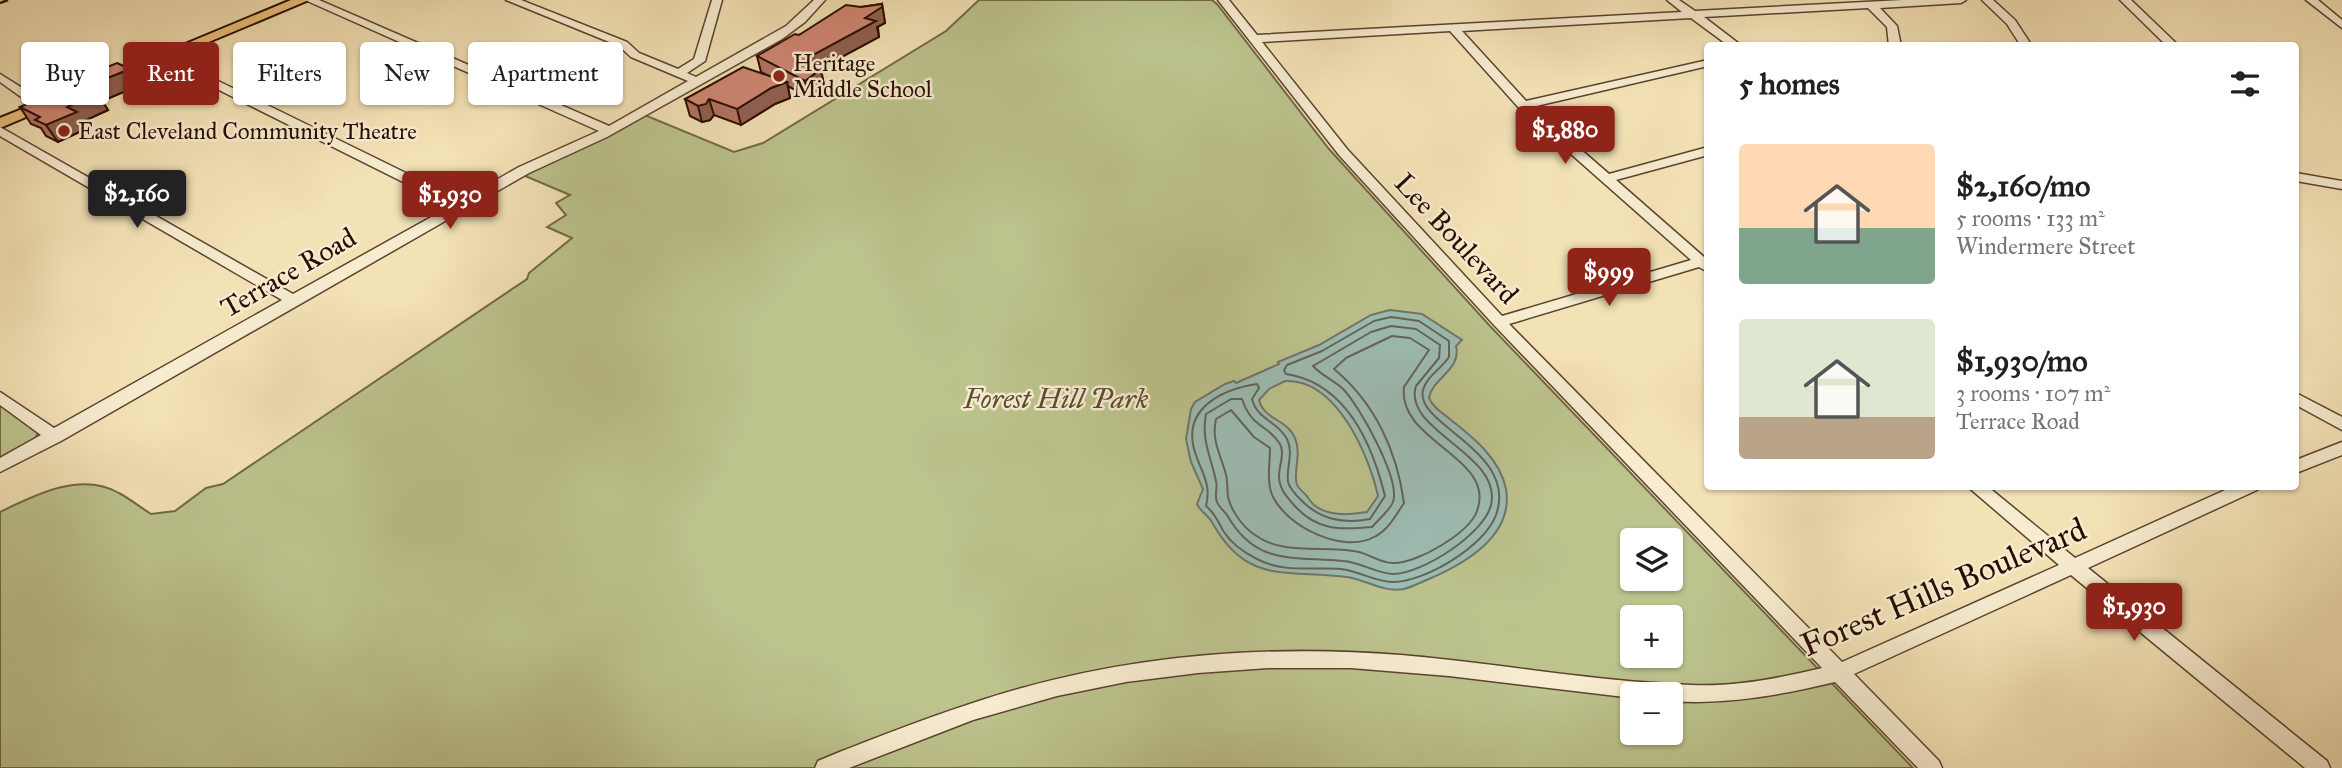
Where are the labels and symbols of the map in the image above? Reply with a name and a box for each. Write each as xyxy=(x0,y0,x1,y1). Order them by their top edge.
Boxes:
place label: Heritage Middle School xyxy=(793,49,933,103)
marker: Heritage Middle School xyxy=(771,68,787,84)
pin: $1,880 xyxy=(1508,106,1622,166)
place label: East Cleveland Community Theatre xyxy=(78,117,417,145)
marker: East Cleveland Community Theatre xyxy=(56,123,72,139)
street label: Lee Boulevard xyxy=(1387,166,1526,311)
pin: $2,160 xyxy=(80,170,194,230)
pin: $1,930 xyxy=(393,172,507,231)
street label: Terrace Road xyxy=(214,220,362,325)
pin: $999 xyxy=(1568,248,1650,308)
park label: Forest Hill Park xyxy=(963,381,1149,416)
street label: Forest Hills Boulevard xyxy=(1795,509,2092,665)
pin: $1,930 xyxy=(2077,584,2191,643)

